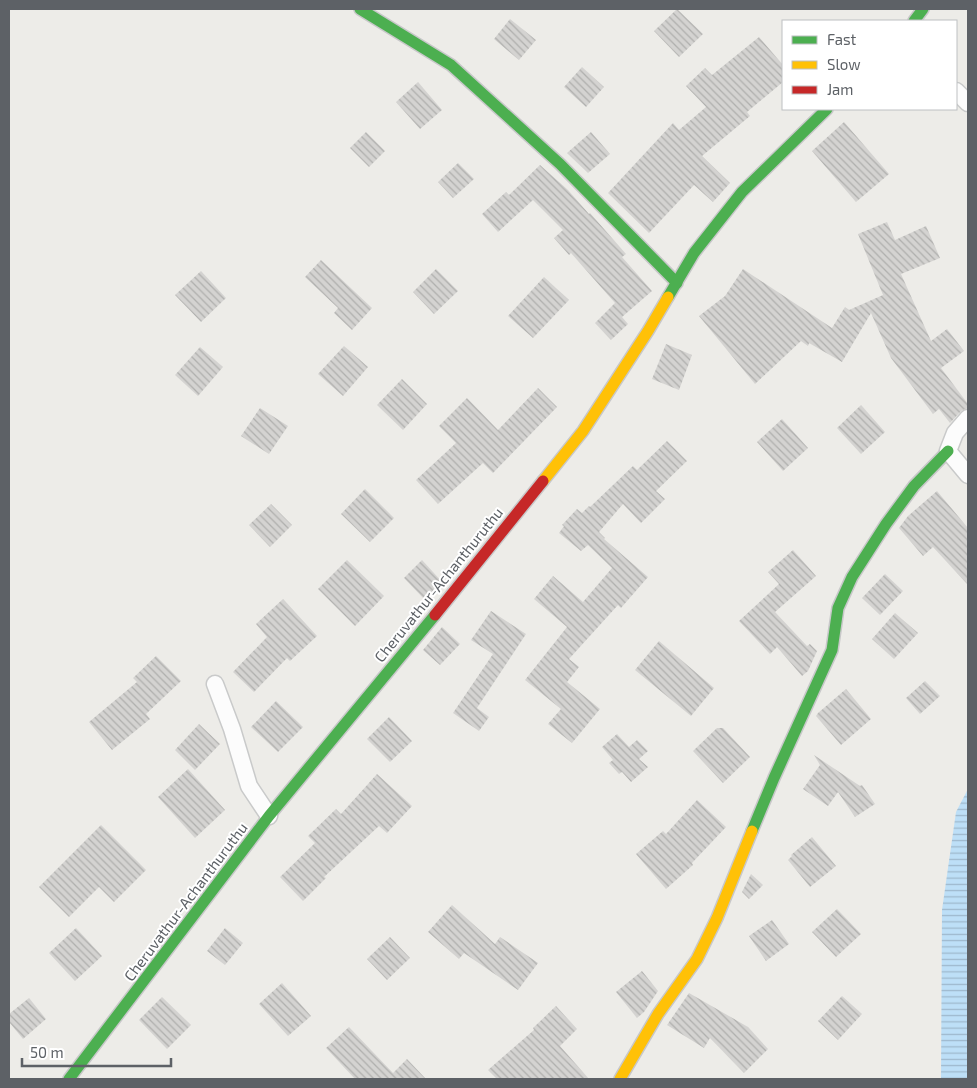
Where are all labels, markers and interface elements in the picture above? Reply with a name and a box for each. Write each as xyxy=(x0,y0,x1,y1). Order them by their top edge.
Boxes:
legend xyxy=(782,20,957,110)
text: Fast xyxy=(827,30,857,48)
text: Slow xyxy=(827,55,861,73)
text: Jam xyxy=(827,80,853,98)
street label: Cheruvathur-Achanthuruthu xyxy=(370,503,506,665)
street label: Cheruvathur-Achanthuruthu xyxy=(120,819,251,984)
scale bar xyxy=(22,1036,171,1068)
text: 50 m xyxy=(30,1043,64,1061)

